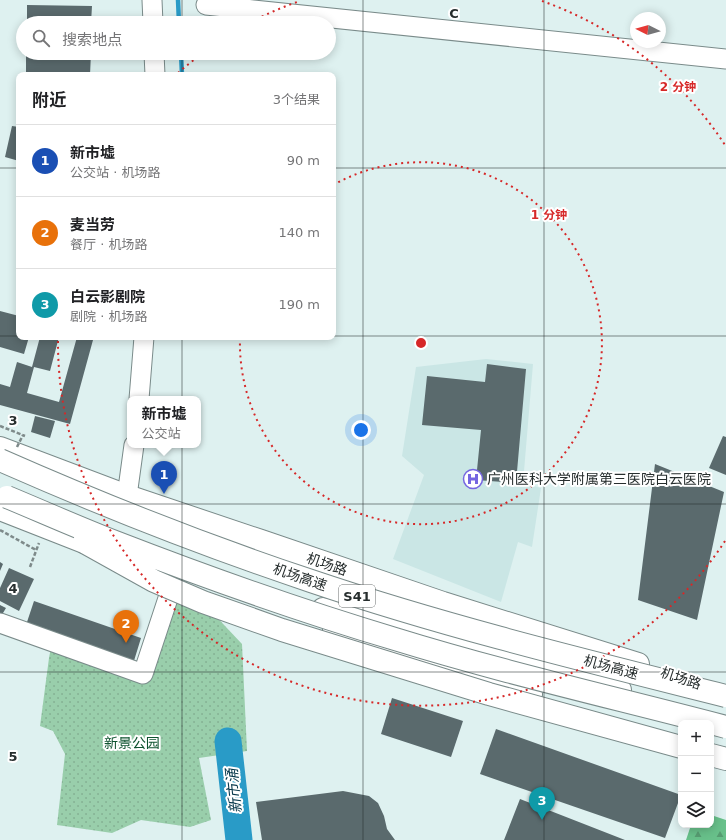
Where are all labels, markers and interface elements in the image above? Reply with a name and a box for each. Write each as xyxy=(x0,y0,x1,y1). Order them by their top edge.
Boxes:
text: C xyxy=(449,6,459,21)
north arrow xyxy=(630,12,666,48)
search box xyxy=(16,16,336,60)
icon: search xyxy=(30,27,52,49)
text: 搜索地点 xyxy=(62,31,122,49)
text: 2 分钟 xyxy=(660,80,696,94)
text: 附近 xyxy=(32,90,66,110)
text: 3个结果 xyxy=(273,92,320,107)
text: 新市墟 xyxy=(70,144,115,162)
text: 1 xyxy=(40,153,50,168)
text: 90 m xyxy=(287,153,320,168)
text: 公交站 · 机场路 xyxy=(70,165,160,180)
text: 1 分钟 xyxy=(531,208,567,222)
text: 麦当劳 xyxy=(70,216,115,234)
text: 2 xyxy=(40,225,50,240)
text: 140 m xyxy=(278,225,320,240)
text: 餐厅 · 机场路 xyxy=(70,237,147,252)
text: 白云影剧院 xyxy=(70,288,145,306)
text: 3 xyxy=(40,297,50,312)
text: 190 m xyxy=(278,297,320,312)
text: 剧院 · 机场路 xyxy=(70,309,147,324)
centre of rings xyxy=(414,336,428,350)
popup xyxy=(127,396,201,448)
text: 新市墟 xyxy=(141,405,187,423)
text: 3 xyxy=(8,413,18,428)
your location xyxy=(351,420,371,440)
text: 公交站 xyxy=(141,426,181,441)
pin: 1 xyxy=(151,461,177,494)
hospital icon: 广州医科大学附属第三医院白云医院 xyxy=(462,468,484,490)
place label: 广州医科大学附属第三医院白云医院 xyxy=(487,471,711,487)
street label: 机场路 xyxy=(305,550,349,578)
street label: 机场高速 xyxy=(271,560,329,594)
text: 4 xyxy=(8,581,18,596)
road number: S41 xyxy=(339,585,375,607)
pin: 2 xyxy=(113,610,139,643)
street label: 机场高速 xyxy=(582,652,640,682)
street label: 机场路 xyxy=(659,664,703,692)
map controls xyxy=(678,720,714,828)
button: + xyxy=(678,720,714,756)
park label: 新景公园 xyxy=(104,735,160,751)
text: 5 xyxy=(8,749,18,764)
button: − xyxy=(678,756,714,792)
water label: 新市涌 xyxy=(222,766,245,814)
pin: 3 xyxy=(529,787,555,820)
button: layers xyxy=(678,792,714,828)

